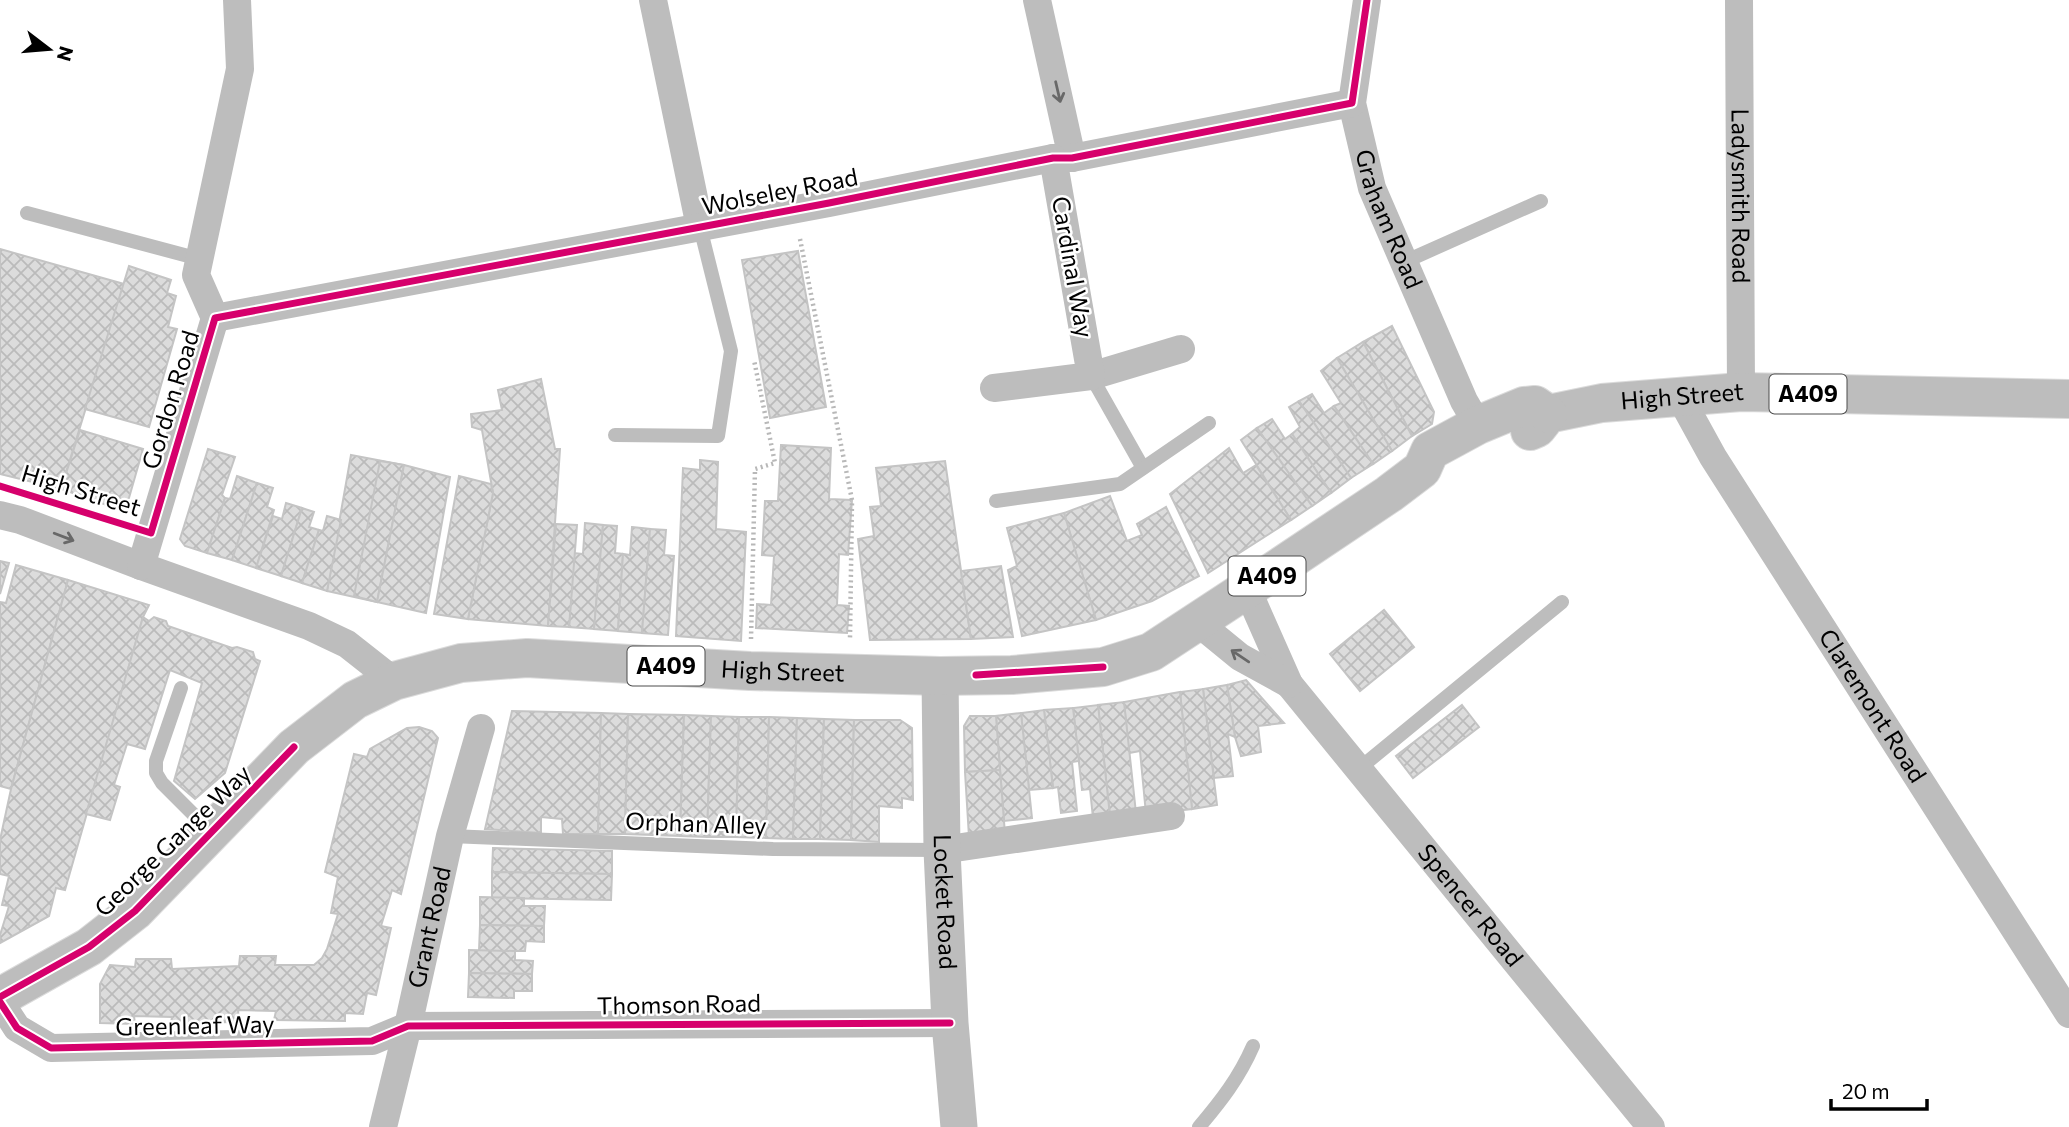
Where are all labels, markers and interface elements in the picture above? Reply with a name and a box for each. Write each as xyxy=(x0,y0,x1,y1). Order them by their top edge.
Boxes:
north arrow xyxy=(14,14,84,84)
text: N xyxy=(53,44,79,64)
one-way arrow xyxy=(1052,81,1065,103)
street label: Ladysmith Road xyxy=(1727,109,1756,283)
street label: Graham Road xyxy=(1350,146,1430,293)
street label: Wolseley Road xyxy=(699,161,860,220)
street label: Cardinal Way xyxy=(1047,194,1100,340)
street label: Gordon Road xyxy=(135,327,204,473)
road number: A409 xyxy=(1770,374,1846,414)
street label: High Street xyxy=(1619,376,1745,414)
street label: High Street xyxy=(18,458,145,522)
one-way arrow xyxy=(53,532,75,544)
road number: A409 xyxy=(1228,556,1306,596)
street label: Claremont Road xyxy=(1814,623,1933,787)
road number: A409 xyxy=(628,646,704,686)
one-way arrow xyxy=(1231,648,1250,663)
street label: High Street xyxy=(720,653,845,686)
street label: George Gange Way xyxy=(88,758,256,922)
street label: Orphan Alley xyxy=(625,806,767,839)
street label: Locket Road xyxy=(929,834,964,970)
street label: Spencer Road xyxy=(1413,838,1530,972)
street label: Grant Road xyxy=(401,864,456,991)
street label: Thomson Road xyxy=(597,988,761,1019)
street label: Greenleaf Way xyxy=(115,1009,275,1040)
scale bar xyxy=(1831,1068,1927,1112)
text: 20 m xyxy=(1842,1078,1890,1103)

